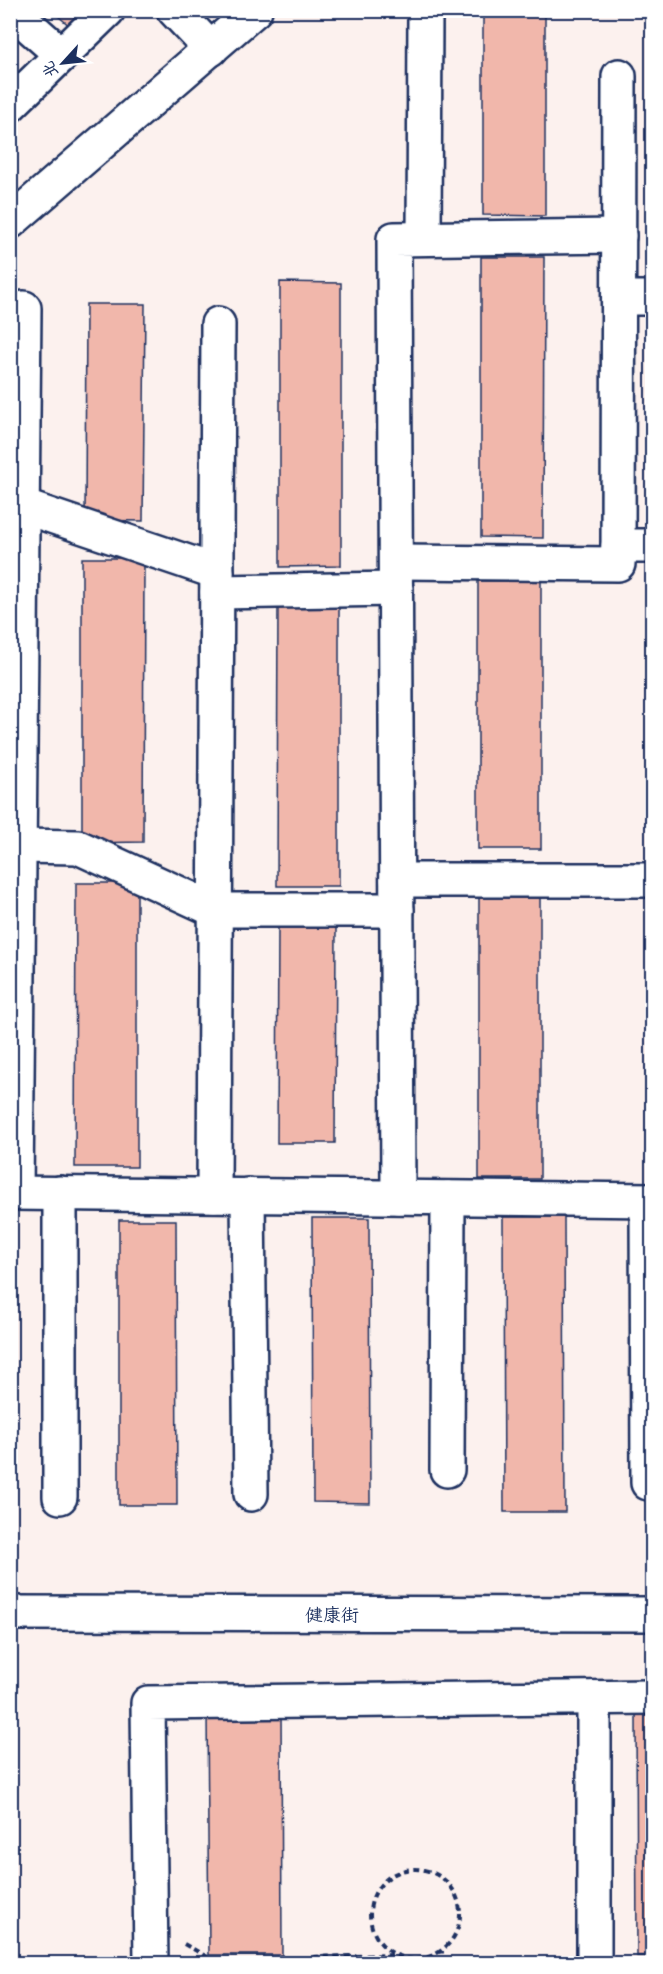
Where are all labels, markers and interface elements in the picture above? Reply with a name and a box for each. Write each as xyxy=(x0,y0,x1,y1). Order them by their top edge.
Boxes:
north arrow xyxy=(33,33,93,93)
text: 北 xyxy=(36,58,63,82)
street label: 健康街 xyxy=(305,1602,359,1627)

